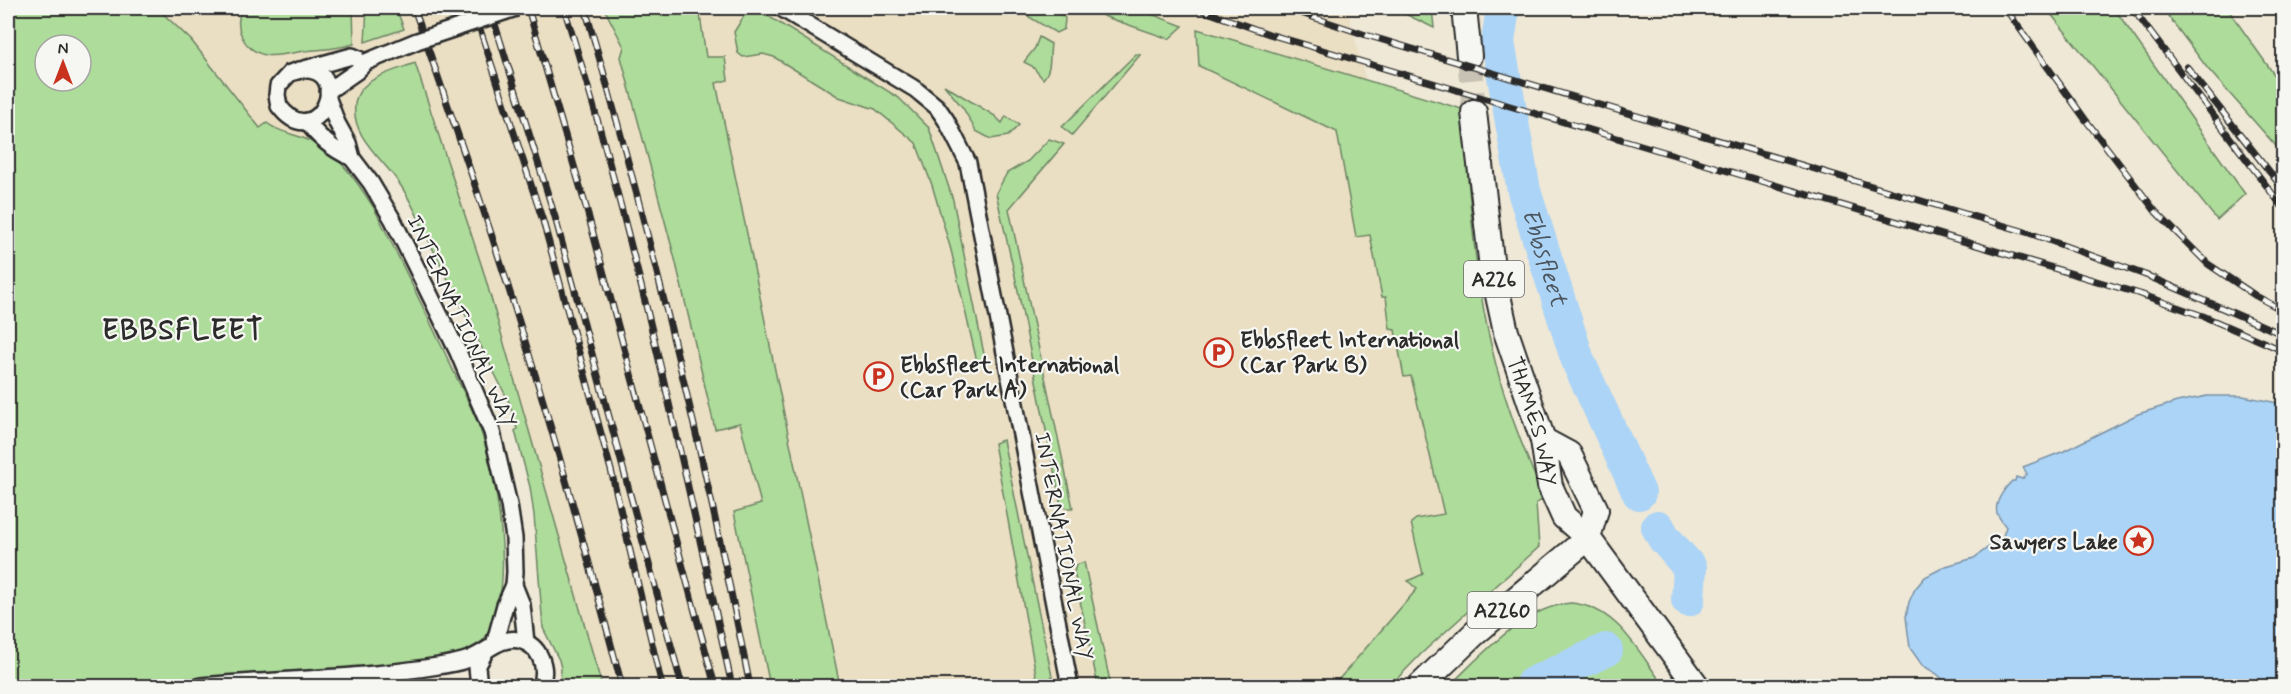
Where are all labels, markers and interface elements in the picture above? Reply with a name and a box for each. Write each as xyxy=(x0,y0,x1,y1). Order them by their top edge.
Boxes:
north arrow xyxy=(33,33,93,93)
text: N xyxy=(58,39,68,60)
water label: Ebbsfleet xyxy=(1514,205,1574,312)
street label: INTERNATIONAL WAY xyxy=(399,211,523,433)
road number: A226 xyxy=(1464,261,1524,297)
district label: EBBSFLEET xyxy=(102,313,264,350)
place label: Ebbsfleet International (Car Park B) xyxy=(1240,327,1460,380)
parking icon: Ebbsfleet International (Car Park B) xyxy=(1203,336,1235,368)
place label: Ebbsfleet International (Car Park A) xyxy=(900,352,1120,405)
street label: THAMES WAY xyxy=(1499,353,1562,488)
parking icon: Ebbsfleet International (Car Park A) xyxy=(863,361,895,393)
street label: INTERNATIONAL WAY xyxy=(1027,430,1099,663)
place icon: Sawyers Lake xyxy=(2123,525,2155,557)
place label: Sawyers Lake xyxy=(1990,529,2118,557)
road number: A2260 xyxy=(1468,592,1537,628)

